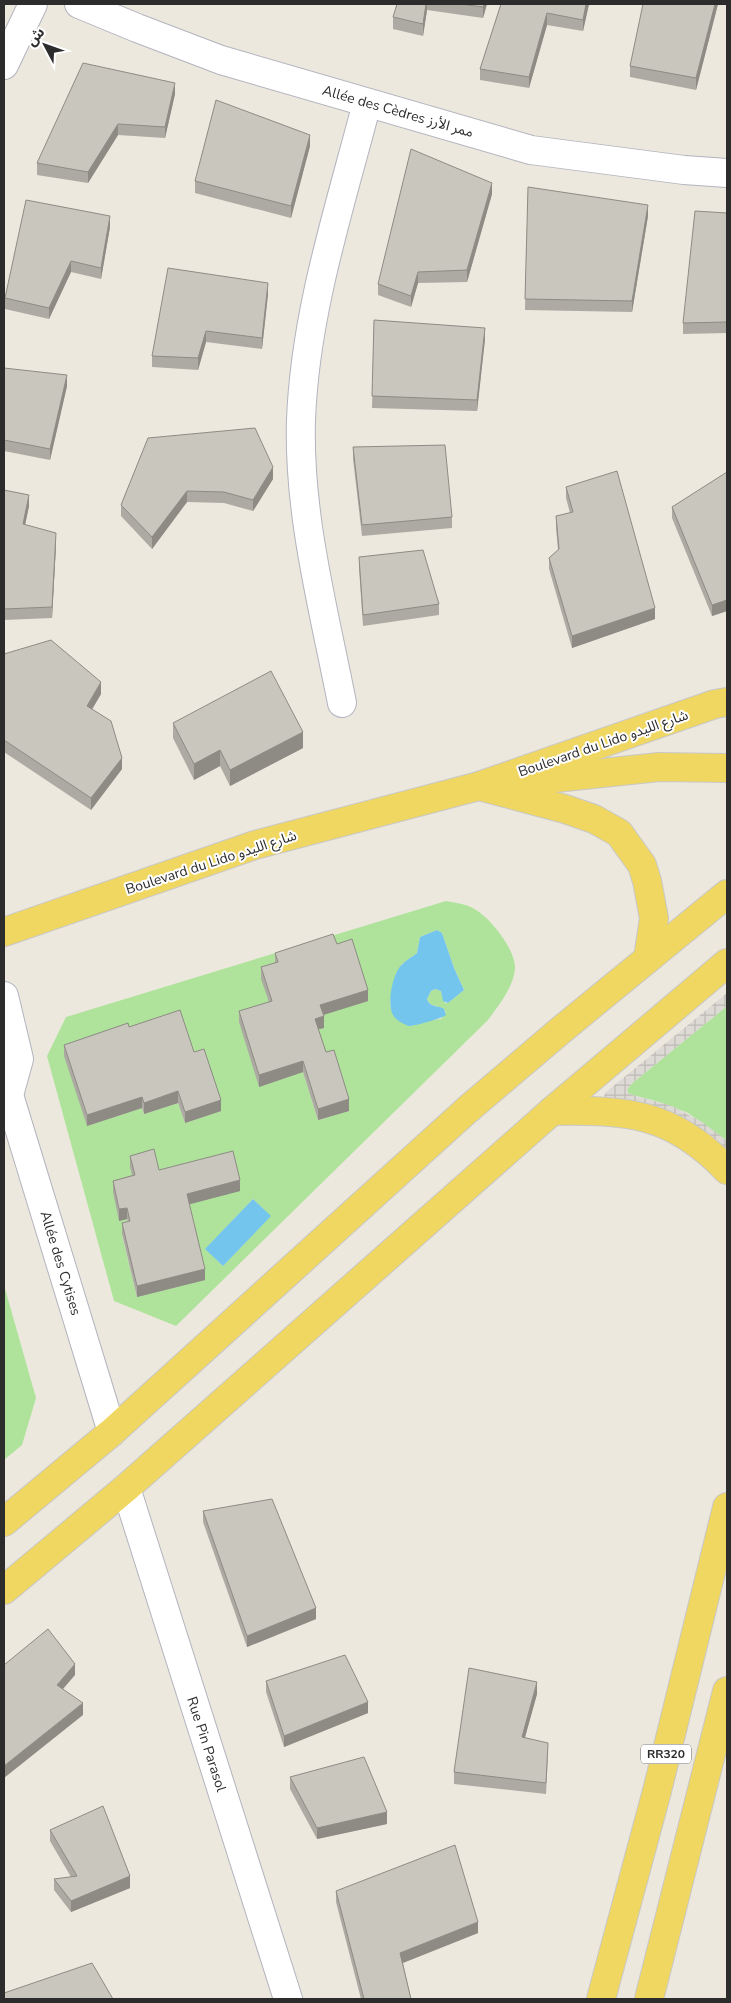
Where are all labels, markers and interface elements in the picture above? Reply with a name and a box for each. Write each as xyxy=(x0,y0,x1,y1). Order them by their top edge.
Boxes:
north arrow xyxy=(20,20,70,70)
text: ش xyxy=(22,23,49,50)
street label: Allée des Cèdres ممر الأرز xyxy=(320,81,476,142)
street label: Boulevard du Lido شارع الليدو xyxy=(516,705,691,782)
street label: Boulevard du Lido شارع الليدو xyxy=(123,826,299,900)
street label: Allée des Cytises xyxy=(36,1209,86,1318)
street label: Rue Pin Parasol xyxy=(182,1694,231,1795)
road number: RR320 xyxy=(641,1745,691,1764)

